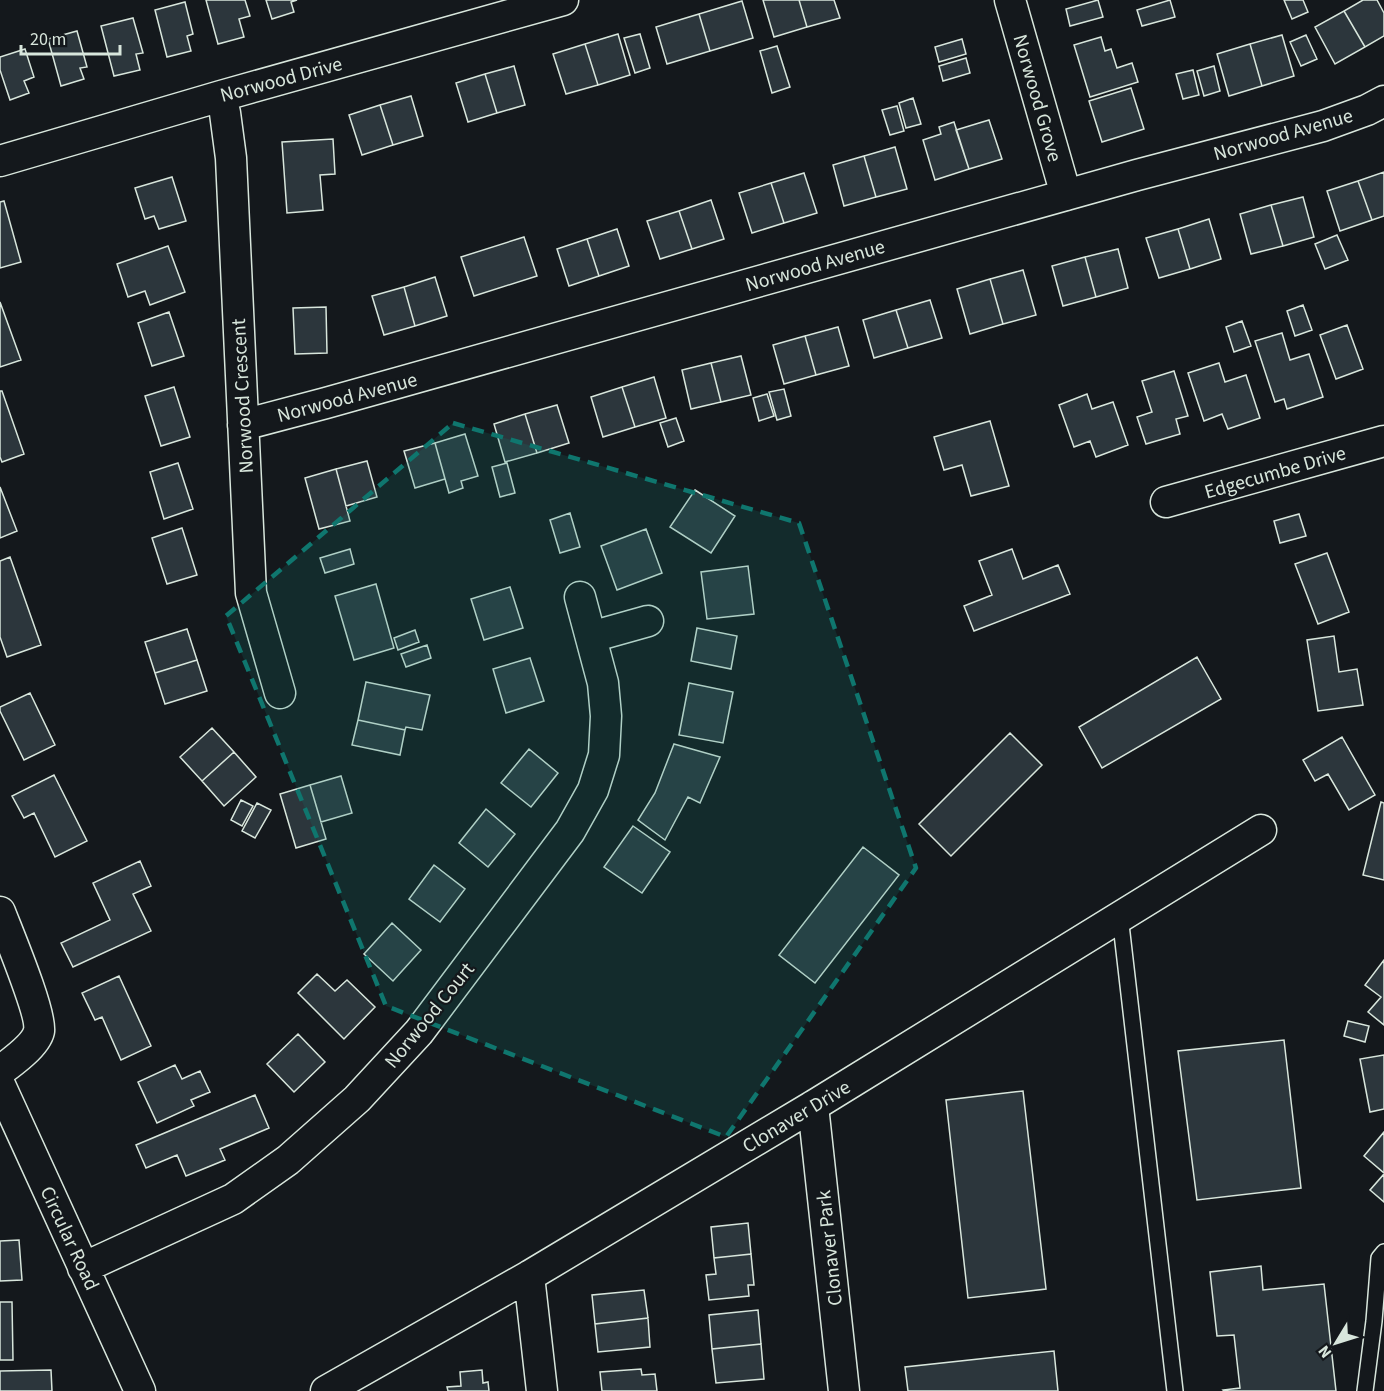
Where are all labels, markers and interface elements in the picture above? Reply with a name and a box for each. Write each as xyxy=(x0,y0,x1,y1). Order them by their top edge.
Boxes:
scale bar xyxy=(21,18,120,56)
text: 20 m xyxy=(30,27,66,52)
street label: Norwood Grove xyxy=(1005,31,1069,165)
street label: Norwood Drive xyxy=(217,50,346,110)
street label: Norwood Avenue xyxy=(1210,102,1356,168)
street label: Norwood Avenue xyxy=(742,233,888,299)
street label: Norwood Crescent xyxy=(225,318,261,474)
street label: Norwood Avenue xyxy=(274,366,420,430)
street label: Edgecumbe Drive xyxy=(1201,439,1349,507)
street label: Norwood Court xyxy=(378,956,481,1075)
street label: Clonaver Drive xyxy=(737,1073,856,1160)
street label: Circular Road xyxy=(33,1182,105,1295)
street label: Clonaver Park xyxy=(810,1189,850,1307)
north arrow xyxy=(1306,1313,1366,1373)
text: N xyxy=(1313,1341,1337,1363)

